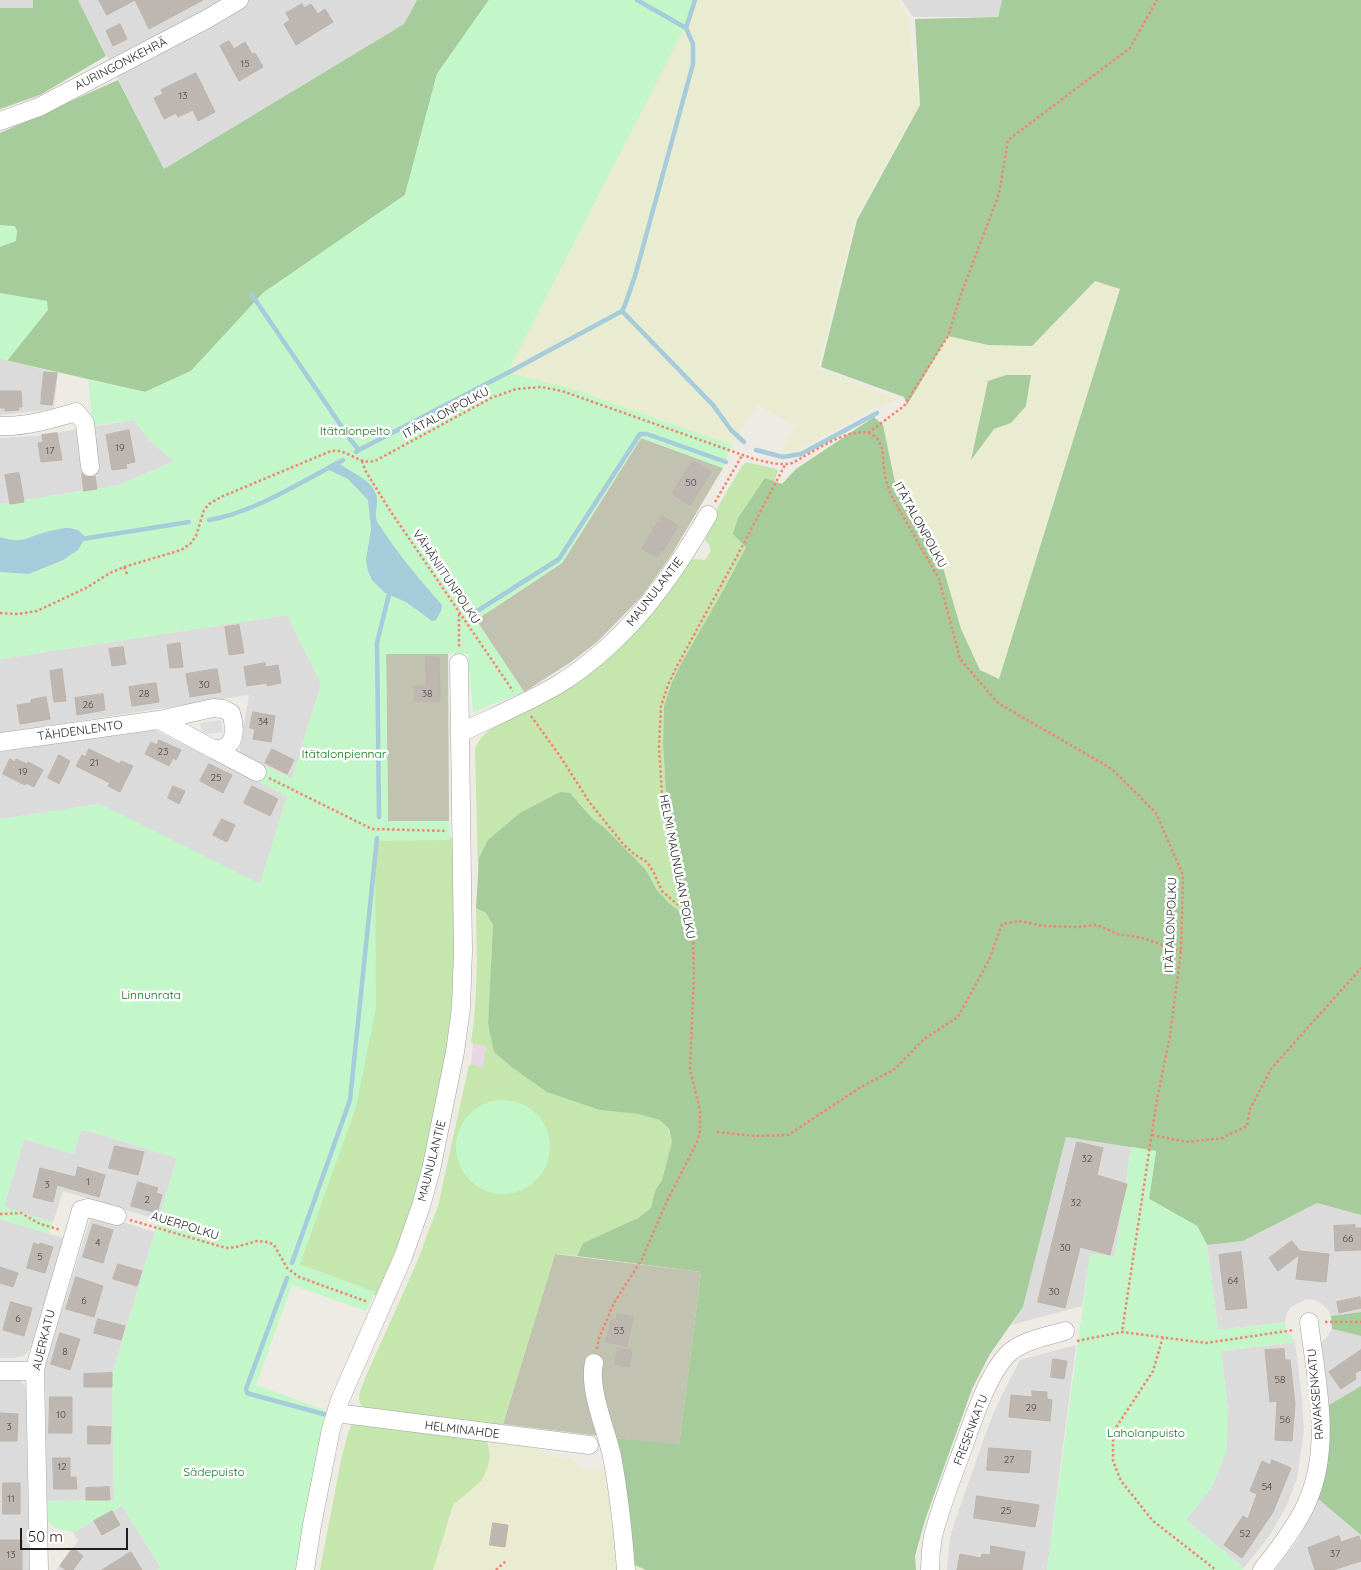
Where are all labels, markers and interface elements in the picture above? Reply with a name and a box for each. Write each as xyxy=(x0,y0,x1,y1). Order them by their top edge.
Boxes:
street label: AURINGONKEHRÄ xyxy=(72,35,170,93)
house number: 15 xyxy=(240,58,250,70)
house number: 13 xyxy=(179,90,187,102)
street label: ITÄTALONPOLKU xyxy=(400,384,492,442)
park label: Itätalonpelto xyxy=(320,424,390,438)
house number: 19 xyxy=(115,442,125,454)
house number: 17 xyxy=(46,445,54,457)
house number: 50 xyxy=(685,477,697,489)
street label: ITÄTALONPOLKU xyxy=(890,480,950,570)
street label: VÄHÄNIITUNPOLKU xyxy=(409,527,483,627)
street label: MAUNULANTIE xyxy=(624,555,686,629)
house number: 30 xyxy=(198,679,210,691)
house number: 28 xyxy=(139,688,149,700)
house number: 38 xyxy=(422,688,432,700)
house number: 26 xyxy=(83,699,93,711)
house number: 34 xyxy=(258,716,268,728)
street label: TÄHDENLENTO xyxy=(36,718,124,744)
house number: 23 xyxy=(158,746,168,758)
park label: Itätalonpiennar xyxy=(302,747,386,761)
house number: 21 xyxy=(89,757,99,769)
house number: 19 xyxy=(18,766,28,778)
house number: 25 xyxy=(211,772,221,784)
street label: HELMI MAUNULAN POLKU xyxy=(656,794,698,940)
street label: ITÄTALONPOLKU xyxy=(1162,877,1180,973)
park label: Linnunrata xyxy=(121,988,181,1002)
street label: MAUNULANTIE xyxy=(415,1119,449,1203)
house number: 32 xyxy=(1082,1153,1092,1165)
house number: 1 xyxy=(86,1176,90,1188)
house number: 3 xyxy=(44,1179,50,1191)
house number: 2 xyxy=(144,1194,150,1206)
house number: 32 xyxy=(1071,1197,1081,1209)
street label: AUERPOLKU xyxy=(149,1209,221,1243)
house number: 66 xyxy=(1343,1233,1353,1245)
house number: 4 xyxy=(95,1237,101,1249)
house number: 30 xyxy=(1059,1242,1071,1254)
house number: 5 xyxy=(37,1251,43,1263)
house number: 64 xyxy=(1228,1275,1238,1287)
house number: 30 xyxy=(1048,1286,1060,1298)
house number: 6 xyxy=(81,1295,87,1307)
street label: AUERKATU xyxy=(29,1308,59,1372)
house number: 6 xyxy=(15,1313,21,1325)
house number: 53 xyxy=(614,1325,624,1337)
house number: 8 xyxy=(62,1346,68,1358)
street label: RAVAKSENKATU xyxy=(1305,1348,1327,1440)
house number: 58 xyxy=(1275,1374,1285,1386)
street label: FRESENKATU xyxy=(951,1392,991,1468)
house number: 29 xyxy=(1025,1402,1037,1414)
house number: 10 xyxy=(56,1409,66,1421)
house number: 56 xyxy=(1280,1414,1290,1426)
street label: HELMINAHDE xyxy=(424,1418,500,1442)
house number: 3 xyxy=(6,1421,12,1433)
park label: Laholanpuisto xyxy=(1107,1426,1185,1440)
house number: 27 xyxy=(1004,1454,1014,1466)
house number: 12 xyxy=(57,1461,67,1473)
park label: Sädepuisto xyxy=(183,1465,245,1479)
house number: 54 xyxy=(1262,1481,1272,1493)
house number: 11 xyxy=(7,1493,15,1505)
house number: 25 xyxy=(1001,1505,1011,1517)
scale bar xyxy=(22,1518,130,1550)
text: 50 m xyxy=(28,1527,63,1546)
house number: 52 xyxy=(1240,1528,1250,1540)
house number: 37 xyxy=(1330,1548,1340,1560)
house number: 13 xyxy=(7,1549,15,1561)

